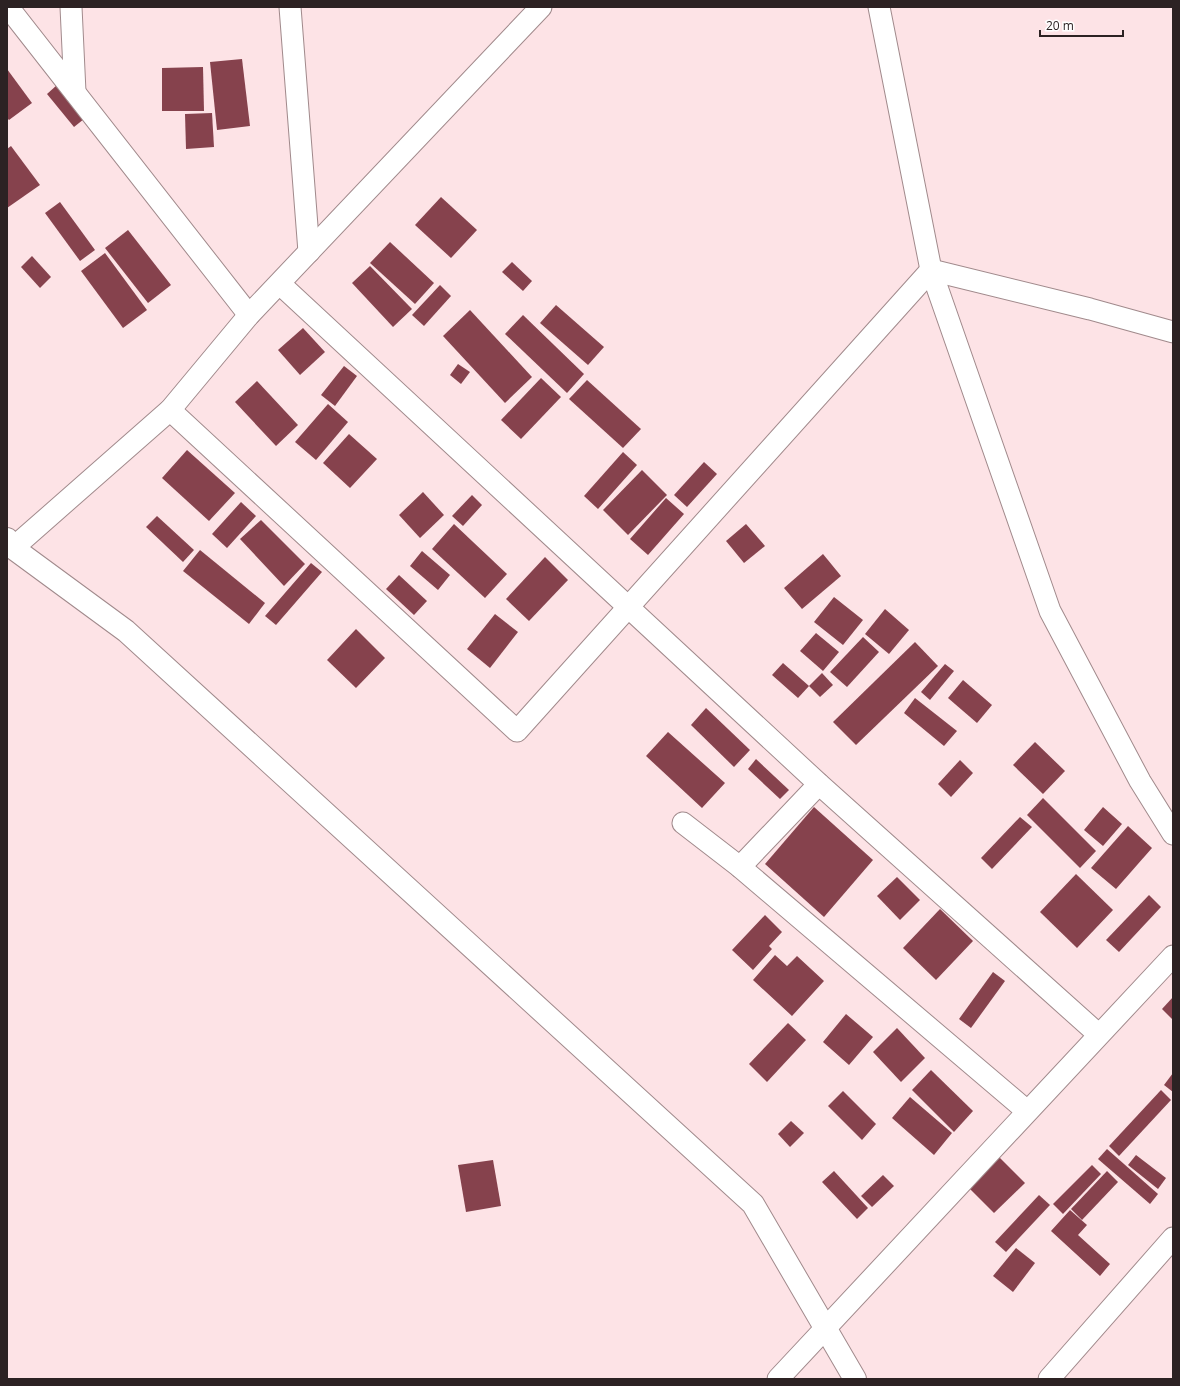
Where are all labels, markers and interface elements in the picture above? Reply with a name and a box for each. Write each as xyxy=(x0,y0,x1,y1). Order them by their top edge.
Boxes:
scale bar xyxy=(1040,12,1123,38)
text: 20 m xyxy=(1046,17,1074,34)

